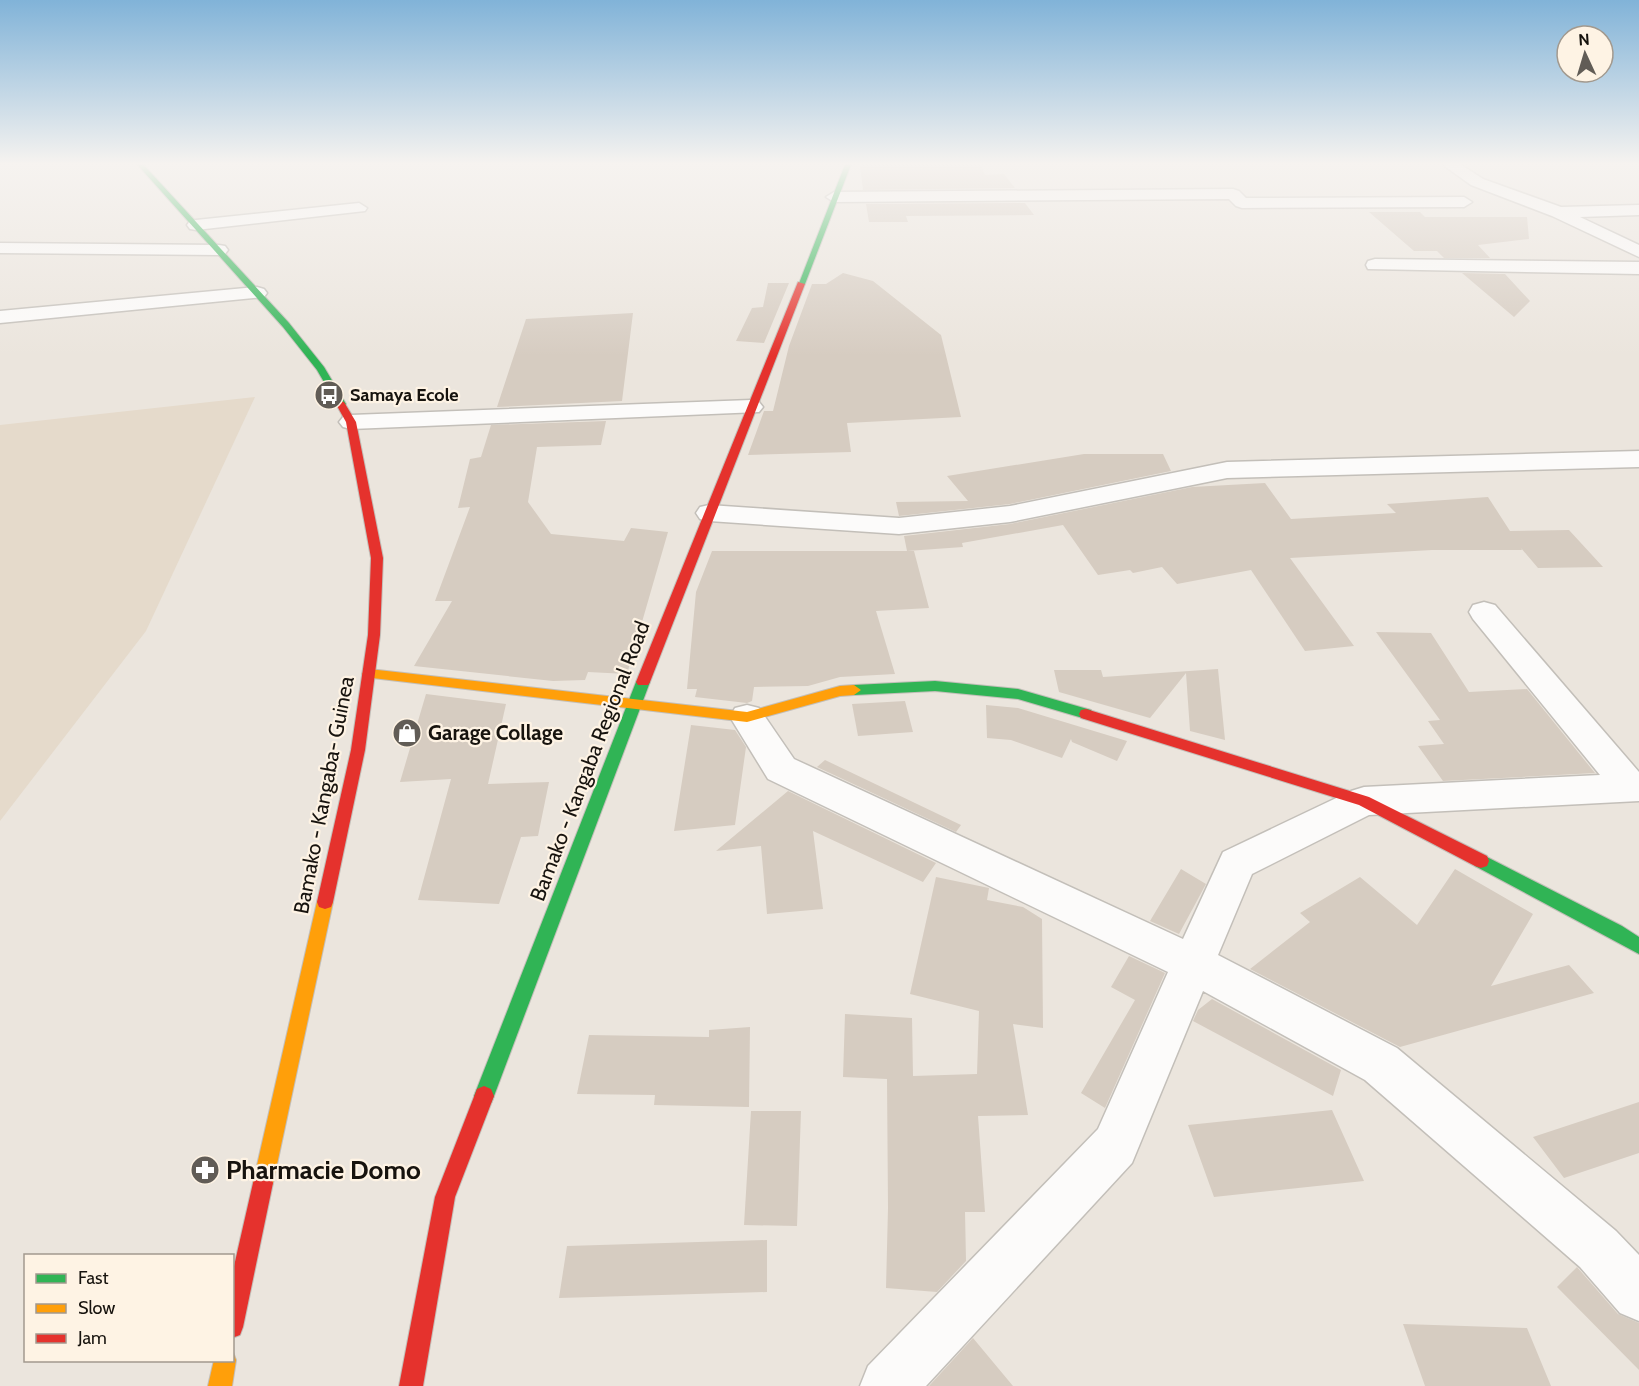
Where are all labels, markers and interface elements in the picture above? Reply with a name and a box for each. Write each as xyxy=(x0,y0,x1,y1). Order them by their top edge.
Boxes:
north arrow xyxy=(1555,24,1615,84)
text: N xyxy=(1578,30,1590,49)
bus stop icon: Samaya Ecole xyxy=(313,379,345,411)
place label: Samaya Ecole xyxy=(350,384,459,406)
street label: Bamako - Kangaba Regional Road xyxy=(525,617,655,904)
street label: Bamako - Kangaba- Guinea xyxy=(288,674,359,916)
shop icon: Garage Collage xyxy=(391,717,423,749)
place label: Garage Collage xyxy=(428,720,563,745)
pharmacy icon: Pharmacie Domo xyxy=(189,1154,221,1186)
place label: Pharmacie Domo xyxy=(226,1154,421,1186)
legend xyxy=(24,1254,234,1362)
text: Fast xyxy=(78,1267,109,1289)
text: Slow xyxy=(78,1297,115,1319)
text: Jam xyxy=(77,1327,107,1349)

